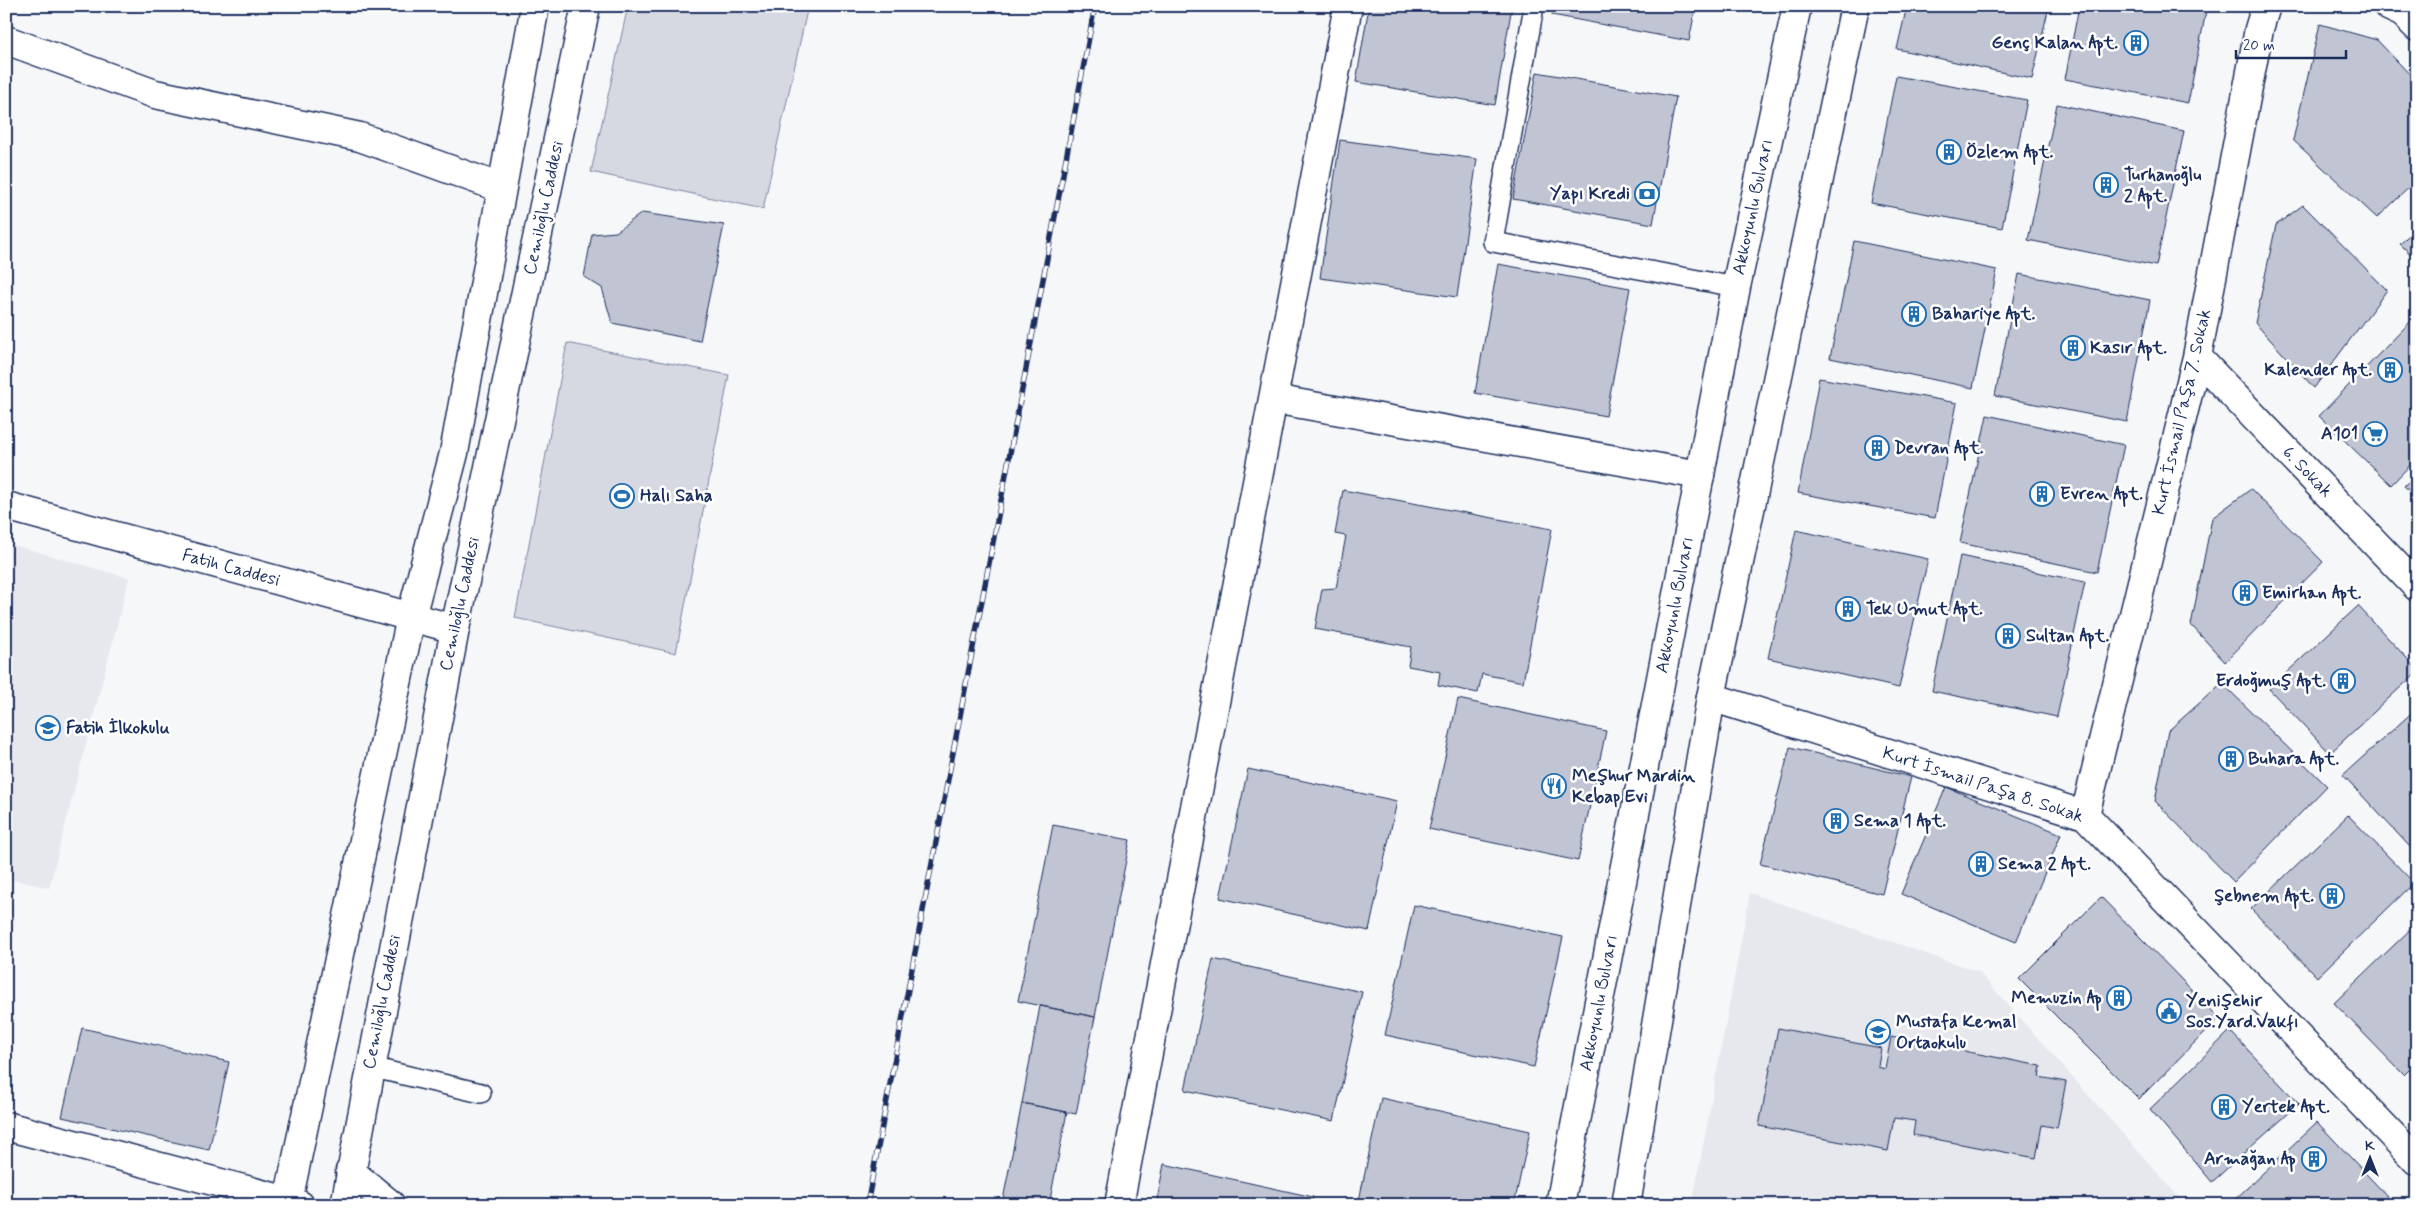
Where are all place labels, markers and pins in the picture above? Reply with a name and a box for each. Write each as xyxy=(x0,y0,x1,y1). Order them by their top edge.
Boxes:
building icon: Genç Kalan Apt. xyxy=(2123,30,2149,56)
place label: Genç Kalan Apt. xyxy=(1991,31,2118,56)
building icon: Özlem Apt. xyxy=(1936,139,1962,165)
place label: Özlem Apt. xyxy=(1966,140,2053,165)
place label: Turhanoğlu 2 Apt. xyxy=(2124,163,2201,209)
building icon: Turhanoğlu 2 Apt. xyxy=(2093,172,2119,198)
bank icon: Yapı Kredi xyxy=(1634,181,1660,207)
place label: Yapı Kredi xyxy=(1550,182,1630,206)
building icon: Bahariye Apt. xyxy=(1901,301,1927,327)
place label: Bahariye Apt. xyxy=(1932,302,2035,327)
building icon: Kasır Apt. xyxy=(2060,335,2086,361)
place label: Kasır Apt. xyxy=(2090,336,2167,361)
building icon: Kalender Apt. xyxy=(2377,357,2403,383)
place label: Kalender Apt. xyxy=(2264,358,2372,383)
supermarket icon: A101 xyxy=(2362,421,2388,447)
place label: A101 xyxy=(2321,422,2358,446)
building icon: Devran Apt. xyxy=(1864,435,1890,461)
place label: Devran Apt. xyxy=(1894,436,1984,461)
building icon: Evren Apt. xyxy=(2029,481,2055,507)
place label: Evren Apt. xyxy=(2060,482,2143,507)
sports icon: Halı Saha xyxy=(609,483,635,509)
place label: Halı Saha xyxy=(640,484,713,508)
building icon: Emirhan Apt. xyxy=(2232,580,2258,606)
place label: Emirhan Apt. xyxy=(2262,581,2362,606)
building icon: Tek Umut Apt. xyxy=(1835,596,1861,622)
place label: Tek Umut Apt. xyxy=(1866,597,1983,622)
building icon: Sultan Apt. xyxy=(1995,623,2021,649)
place label: Sultan Apt. xyxy=(2026,624,2109,649)
building icon: Erdoğmuş Apt. xyxy=(2330,668,2356,694)
place label: Erdoğmuş Apt. xyxy=(2216,669,2326,694)
school or university icon: Fatih İlkokulu xyxy=(35,715,61,741)
place label: Fatih İlkokulu xyxy=(66,716,170,740)
building icon: Buhara Apt. xyxy=(2218,746,2244,772)
place label: Buhara Apt. xyxy=(2248,747,2339,772)
place label: Meşhur Mardin Kebap Evi xyxy=(1572,764,1696,809)
restaurant icon: Meşhur Mardin Kebap Evi xyxy=(1541,773,1567,799)
building icon: Sema 1 Apt. xyxy=(1823,808,1849,834)
place label: Sema 1 Apt. xyxy=(1854,809,1946,834)
building icon: Sema 2 Apt. xyxy=(1968,851,1994,877)
place label: Sema 2 Apt. xyxy=(1998,852,2091,877)
building icon: Şebnem Apt. xyxy=(2319,883,2345,909)
place label: Şebnem Apt. xyxy=(2214,884,2314,909)
building icon: Memuzin Ap xyxy=(2106,985,2132,1011)
place label: Memuzin Ap xyxy=(2011,986,2102,1011)
place label: Yenişehir Sos.Yard.Vakfı xyxy=(2186,989,2299,1034)
public building icon: Yenişehir Sos.Yard.Vakfı xyxy=(2156,998,2182,1024)
place label: Mustafa Kemal Ortaokulu xyxy=(1896,1010,2017,1055)
school or university icon: Mustafa Kemal Ortaokulu xyxy=(1865,1019,1891,1045)
building icon: Yertek Apt. xyxy=(2211,1094,2237,1120)
place label: Yertek Apt. xyxy=(2242,1095,2330,1120)
building icon: Armağan Ap xyxy=(2301,1146,2327,1172)
place label: Armağan Ap xyxy=(2204,1147,2296,1172)

